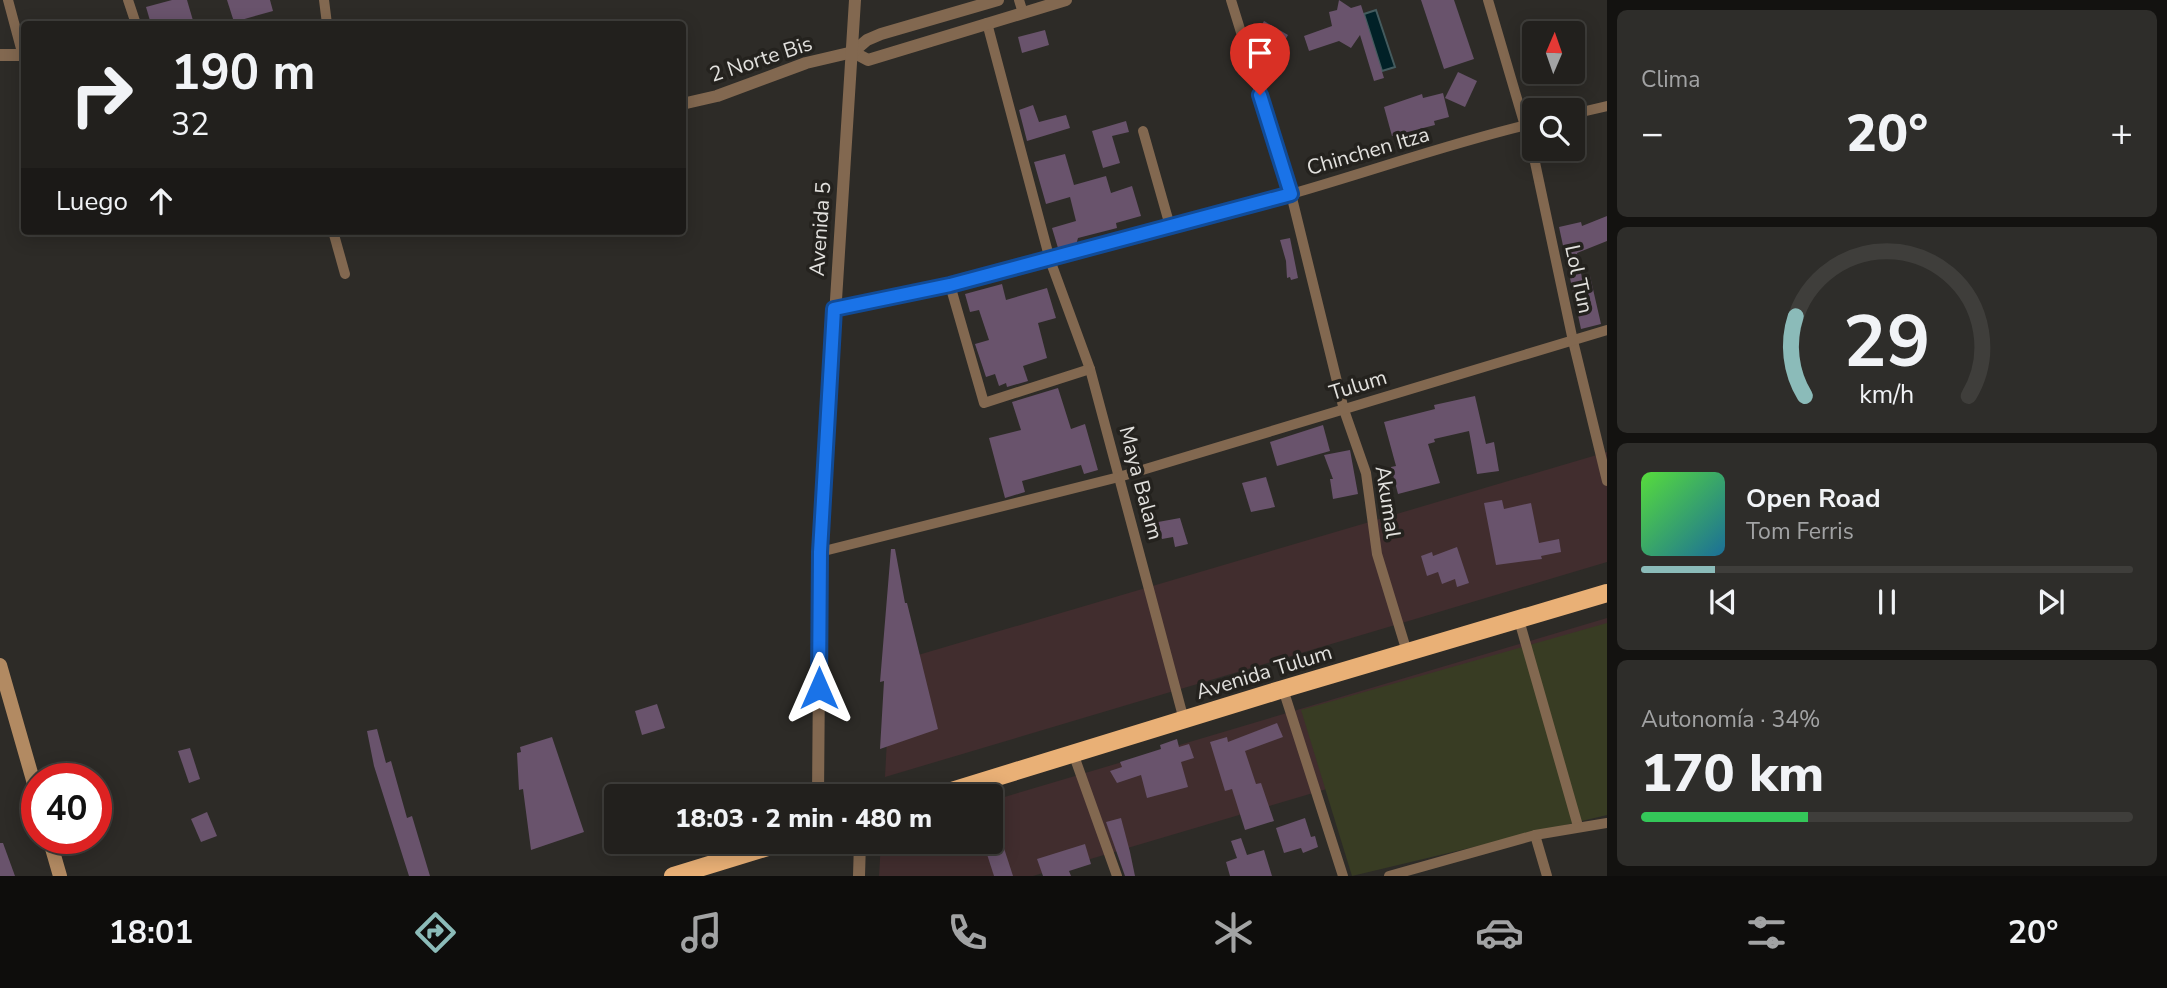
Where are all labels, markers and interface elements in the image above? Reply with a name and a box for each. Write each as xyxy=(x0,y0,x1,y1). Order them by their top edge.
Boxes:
north arrow xyxy=(1522,21,1586,84)
map controls xyxy=(1522,21,1585,161)
pin xyxy=(1230,23,1290,95)
street label: 2 Norte Bis xyxy=(706,29,816,89)
icon: arrive xyxy=(1241,34,1279,72)
text: 190 m xyxy=(171,39,315,106)
icon: right xyxy=(56,49,147,140)
text: Clima xyxy=(1641,64,1701,95)
button: search xyxy=(1522,98,1585,161)
text: 20° xyxy=(1846,98,1928,169)
text: 32 xyxy=(171,103,209,146)
text: − xyxy=(1641,108,1664,159)
text: + xyxy=(2110,108,2133,159)
street label: Chinchen Itza xyxy=(1303,120,1433,182)
street label: Avenida 5 xyxy=(803,181,837,277)
icon: ahead xyxy=(142,182,180,220)
text: Luego xyxy=(56,184,128,219)
street label: Lol Tun xyxy=(1558,242,1600,316)
text: 29 xyxy=(1843,292,1931,392)
street label: Tulum xyxy=(1326,363,1390,407)
text: km/h xyxy=(1859,378,1915,412)
street label: Maya Balam xyxy=(1112,423,1170,543)
street label: Akumal xyxy=(1368,464,1408,541)
text: Open Road xyxy=(1746,481,1881,516)
text: Tom Ferris xyxy=(1746,516,1854,547)
icon: previous xyxy=(1704,583,1742,621)
icon: pause xyxy=(1868,583,1906,621)
icon: next xyxy=(2032,583,2070,621)
street label: Avenida Tulum xyxy=(1192,638,1336,706)
position arrow xyxy=(782,651,856,725)
text: Autonomía · 34% xyxy=(1641,704,1821,735)
text: 170 km xyxy=(1641,738,1824,809)
speed limit sign: 40 xyxy=(21,763,112,854)
text: 18:03 · 2 min · 480 m xyxy=(675,801,932,836)
icon: directions xyxy=(411,908,460,957)
icon: music xyxy=(677,908,726,957)
icon: phone xyxy=(943,908,992,957)
icon: climate xyxy=(1209,908,1258,957)
icon: car xyxy=(1475,908,1524,957)
icon: filters xyxy=(1742,908,1791,957)
text: 18:01 xyxy=(109,911,193,954)
text: 20° xyxy=(2008,911,2058,954)

